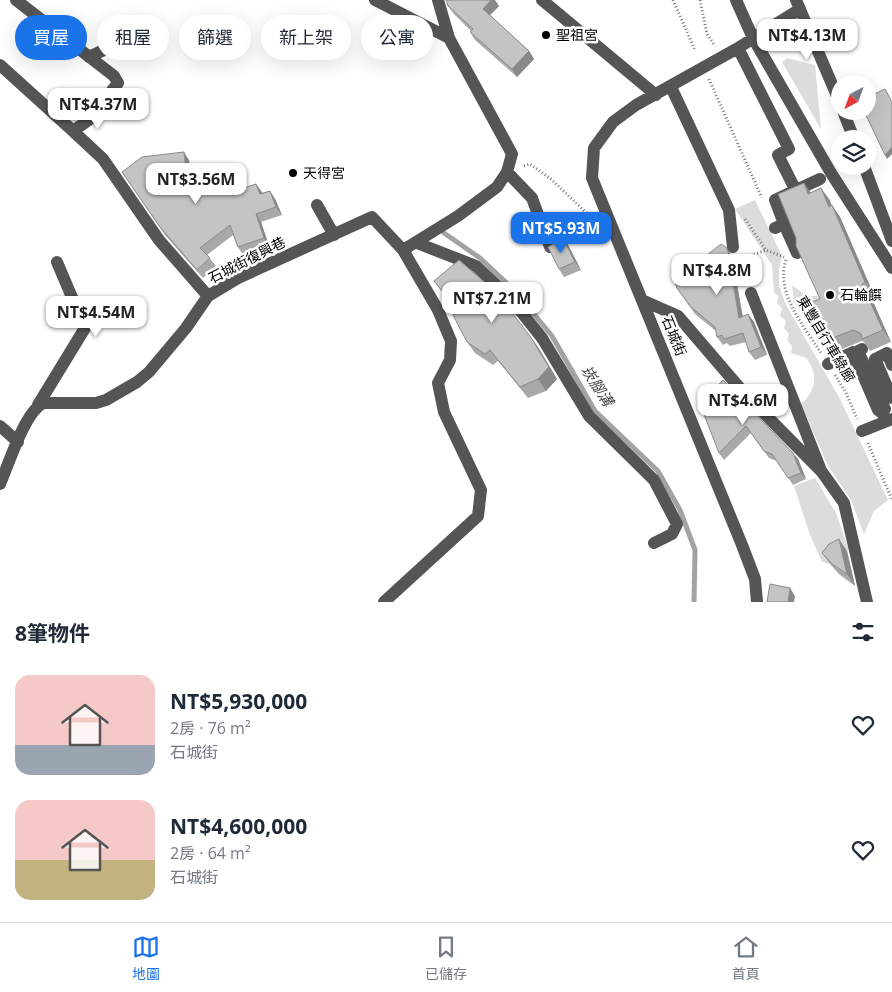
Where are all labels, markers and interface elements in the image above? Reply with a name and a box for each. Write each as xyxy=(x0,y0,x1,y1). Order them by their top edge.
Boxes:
chip: 買屋 xyxy=(15,15,87,60)
chip: 租屋 xyxy=(97,15,169,60)
chip: 篩選 xyxy=(179,15,251,60)
chip: 新上架 xyxy=(261,15,351,60)
chip: 公寓 xyxy=(361,15,433,60)
pin: NT$4.13M xyxy=(755,18,859,61)
text: NT$4.13M xyxy=(768,24,846,46)
place label: 聖祖宮 xyxy=(556,25,598,44)
marker: 聖祖宮 xyxy=(540,29,552,41)
north arrow xyxy=(831,75,876,120)
map controls xyxy=(831,75,876,175)
pin: NT$4.37M xyxy=(46,88,150,130)
text: NT$4.37M xyxy=(59,93,137,115)
button: layers xyxy=(831,130,876,175)
pin: NT$3.56M xyxy=(144,162,248,205)
place label: 天得宮 xyxy=(303,163,345,182)
marker: 天得宮 xyxy=(287,167,299,179)
text: NT$3.56M xyxy=(157,168,235,190)
pin: NT$5.93M xyxy=(509,212,613,254)
text: NT$5.93M xyxy=(522,217,600,239)
street label: 石城街復興巷 xyxy=(205,232,289,287)
pin: NT$4.8M xyxy=(671,254,763,296)
text: NT$4.8M xyxy=(682,259,752,281)
pin: NT$7.21M xyxy=(440,282,544,324)
place label: 石輪饌 xyxy=(840,285,882,304)
text: NT$7.21M xyxy=(453,287,531,309)
marker: 石輪饌 xyxy=(824,289,836,301)
street label: 東豐自行車綠廊 xyxy=(793,292,860,386)
pin: NT$4.54M xyxy=(44,296,148,338)
text: NT$4.54M xyxy=(57,301,135,323)
street label: 石城街 xyxy=(658,313,691,359)
water label: 崁腳溝 xyxy=(577,361,620,411)
pin: NT$4.6M xyxy=(697,384,789,426)
text: NT$4.6M xyxy=(708,389,778,411)
icon: filters xyxy=(849,618,877,646)
text: 8筆物件 xyxy=(15,619,90,647)
text: NT$5,930,000 xyxy=(170,687,307,715)
icon: home xyxy=(55,695,115,755)
icon: heart xyxy=(849,711,877,739)
text: 2房 · 76 m² xyxy=(170,717,251,739)
text: 石城街 xyxy=(170,741,218,763)
text: NT$4,600,000 xyxy=(170,812,307,840)
icon: home xyxy=(55,820,115,880)
icon: heart xyxy=(849,836,877,864)
text: 2房 · 64 m² xyxy=(170,842,251,864)
text: 石城街 xyxy=(170,866,218,888)
tab: 地圖 xyxy=(132,933,160,983)
tab: 已儲存 xyxy=(425,933,467,983)
tab: 首頁 xyxy=(732,933,760,983)

